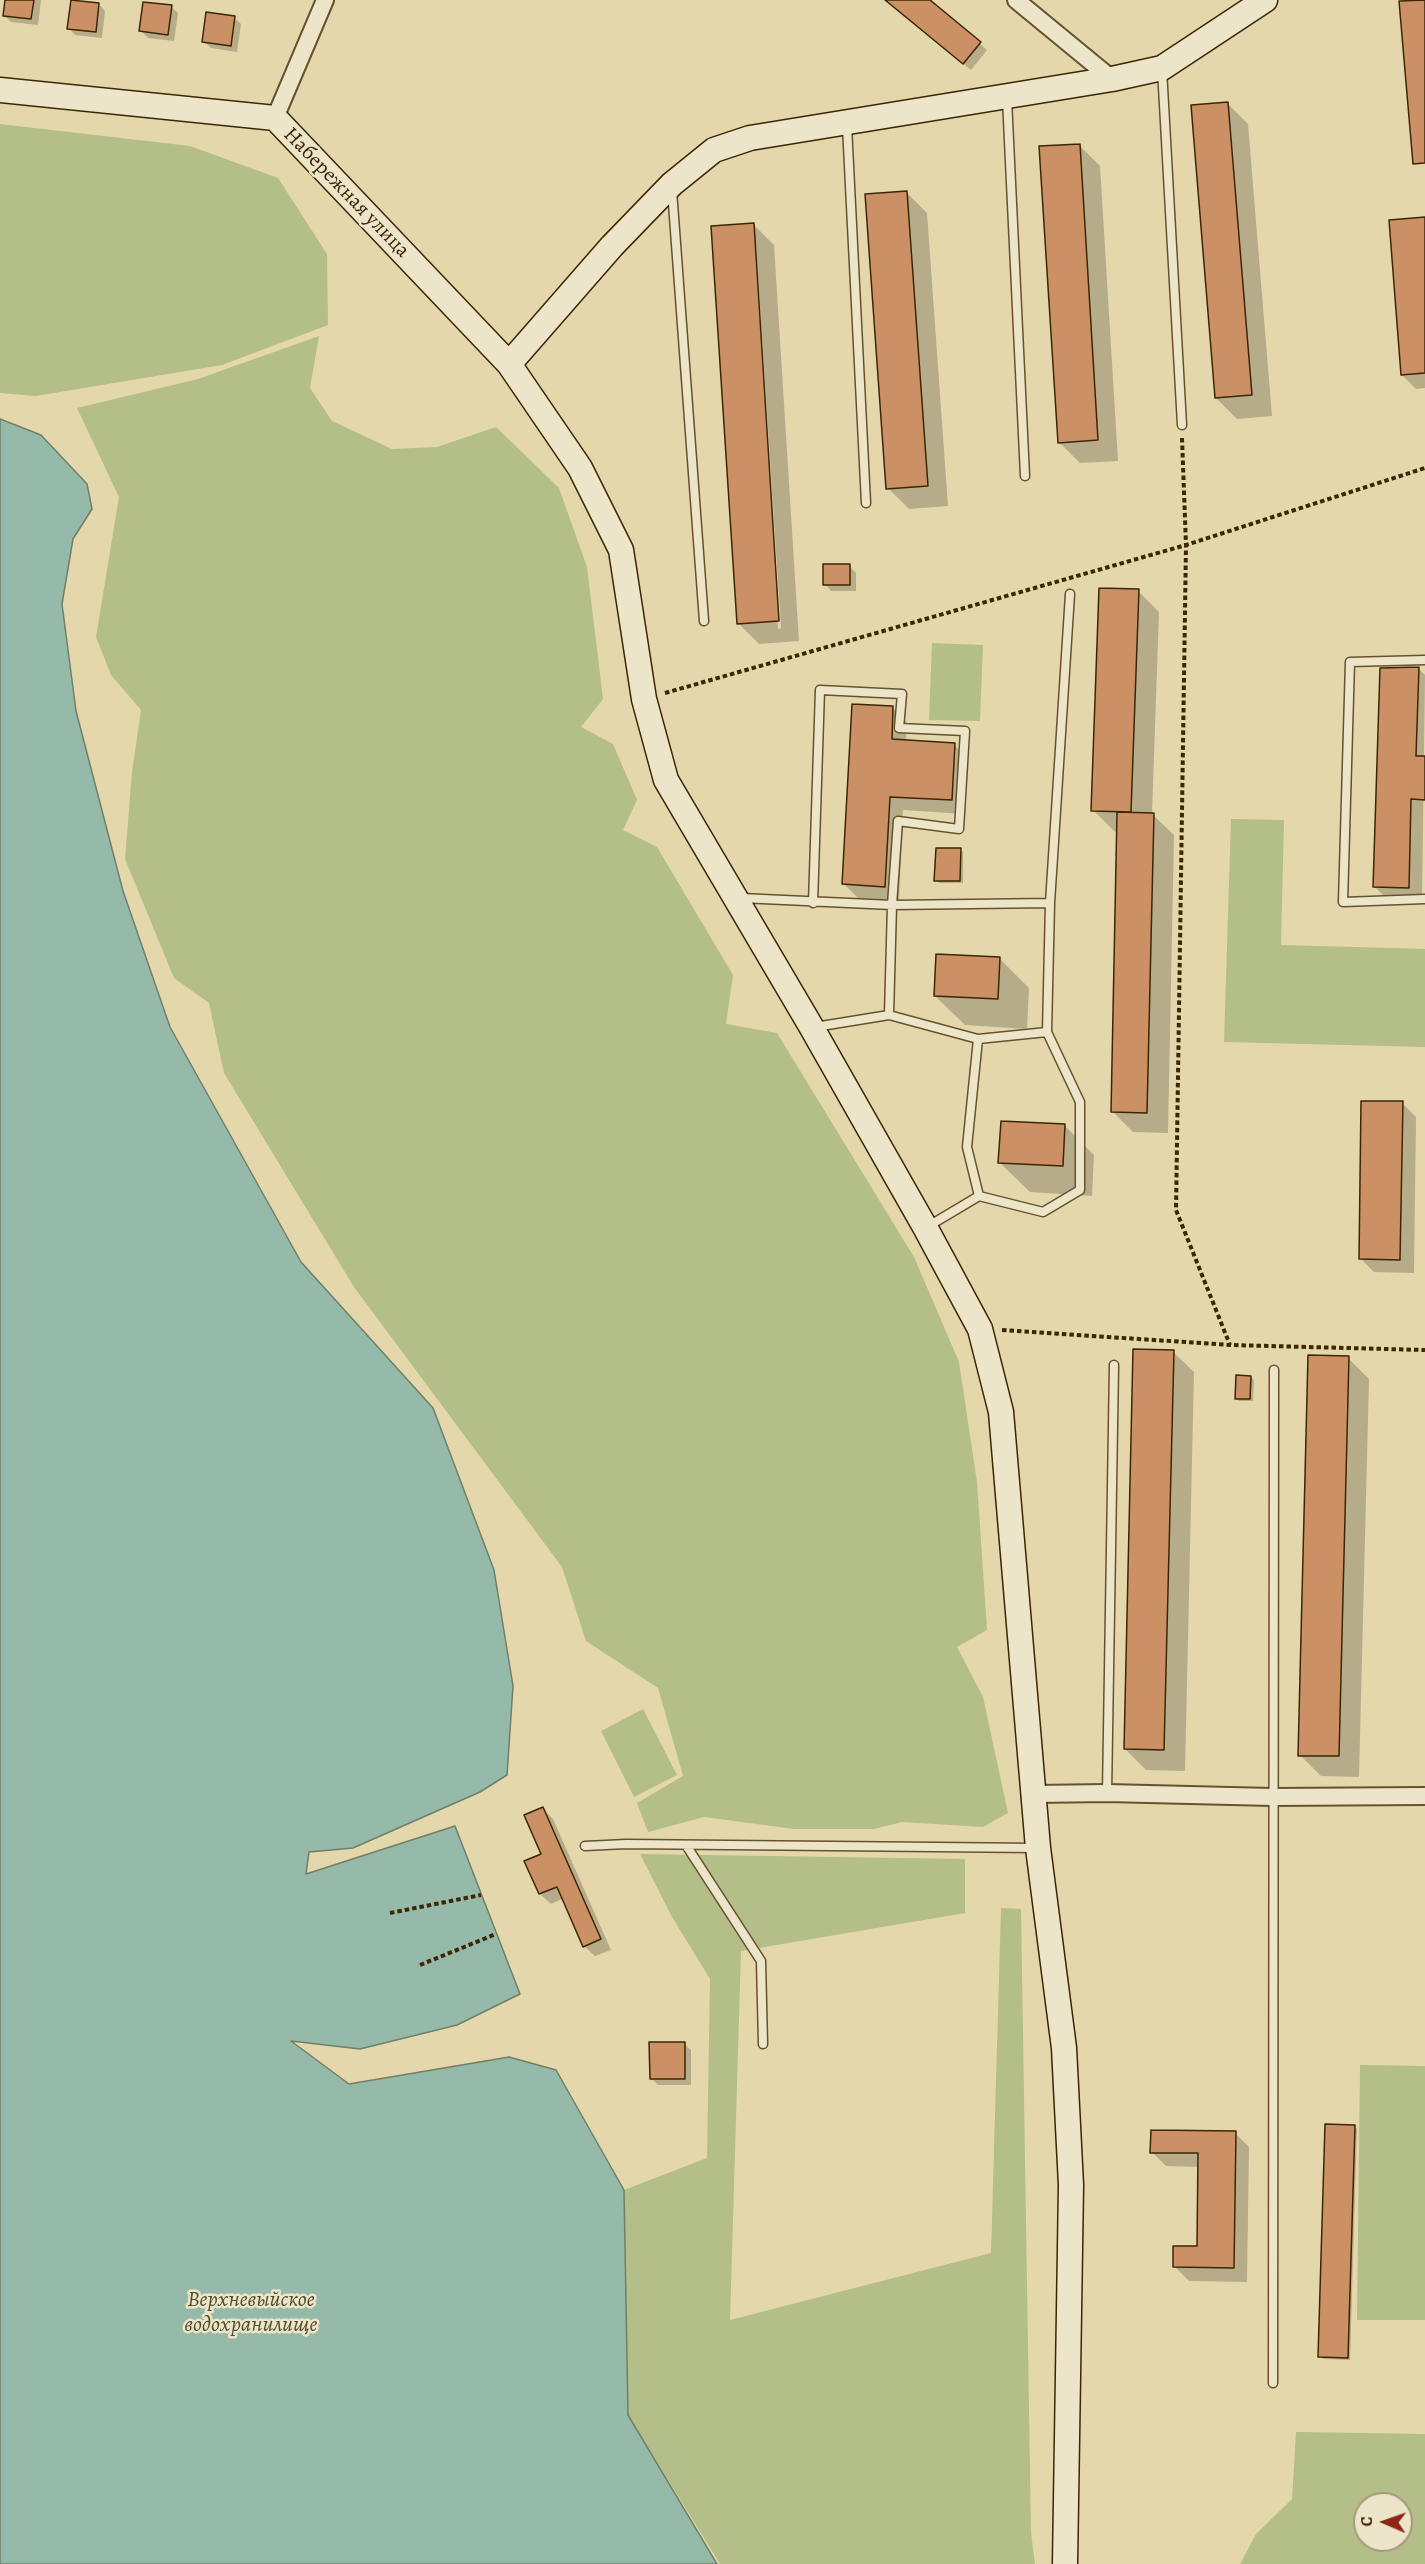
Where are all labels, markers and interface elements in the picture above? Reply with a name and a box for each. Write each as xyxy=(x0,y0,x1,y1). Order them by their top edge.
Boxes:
street label: Набережная улица xyxy=(277,123,415,263)
water label: Верхневыйское водохранилище xyxy=(185,2288,317,2340)
north arrow xyxy=(1353,2492,1413,2552)
text: С xyxy=(1356,2516,1378,2527)

